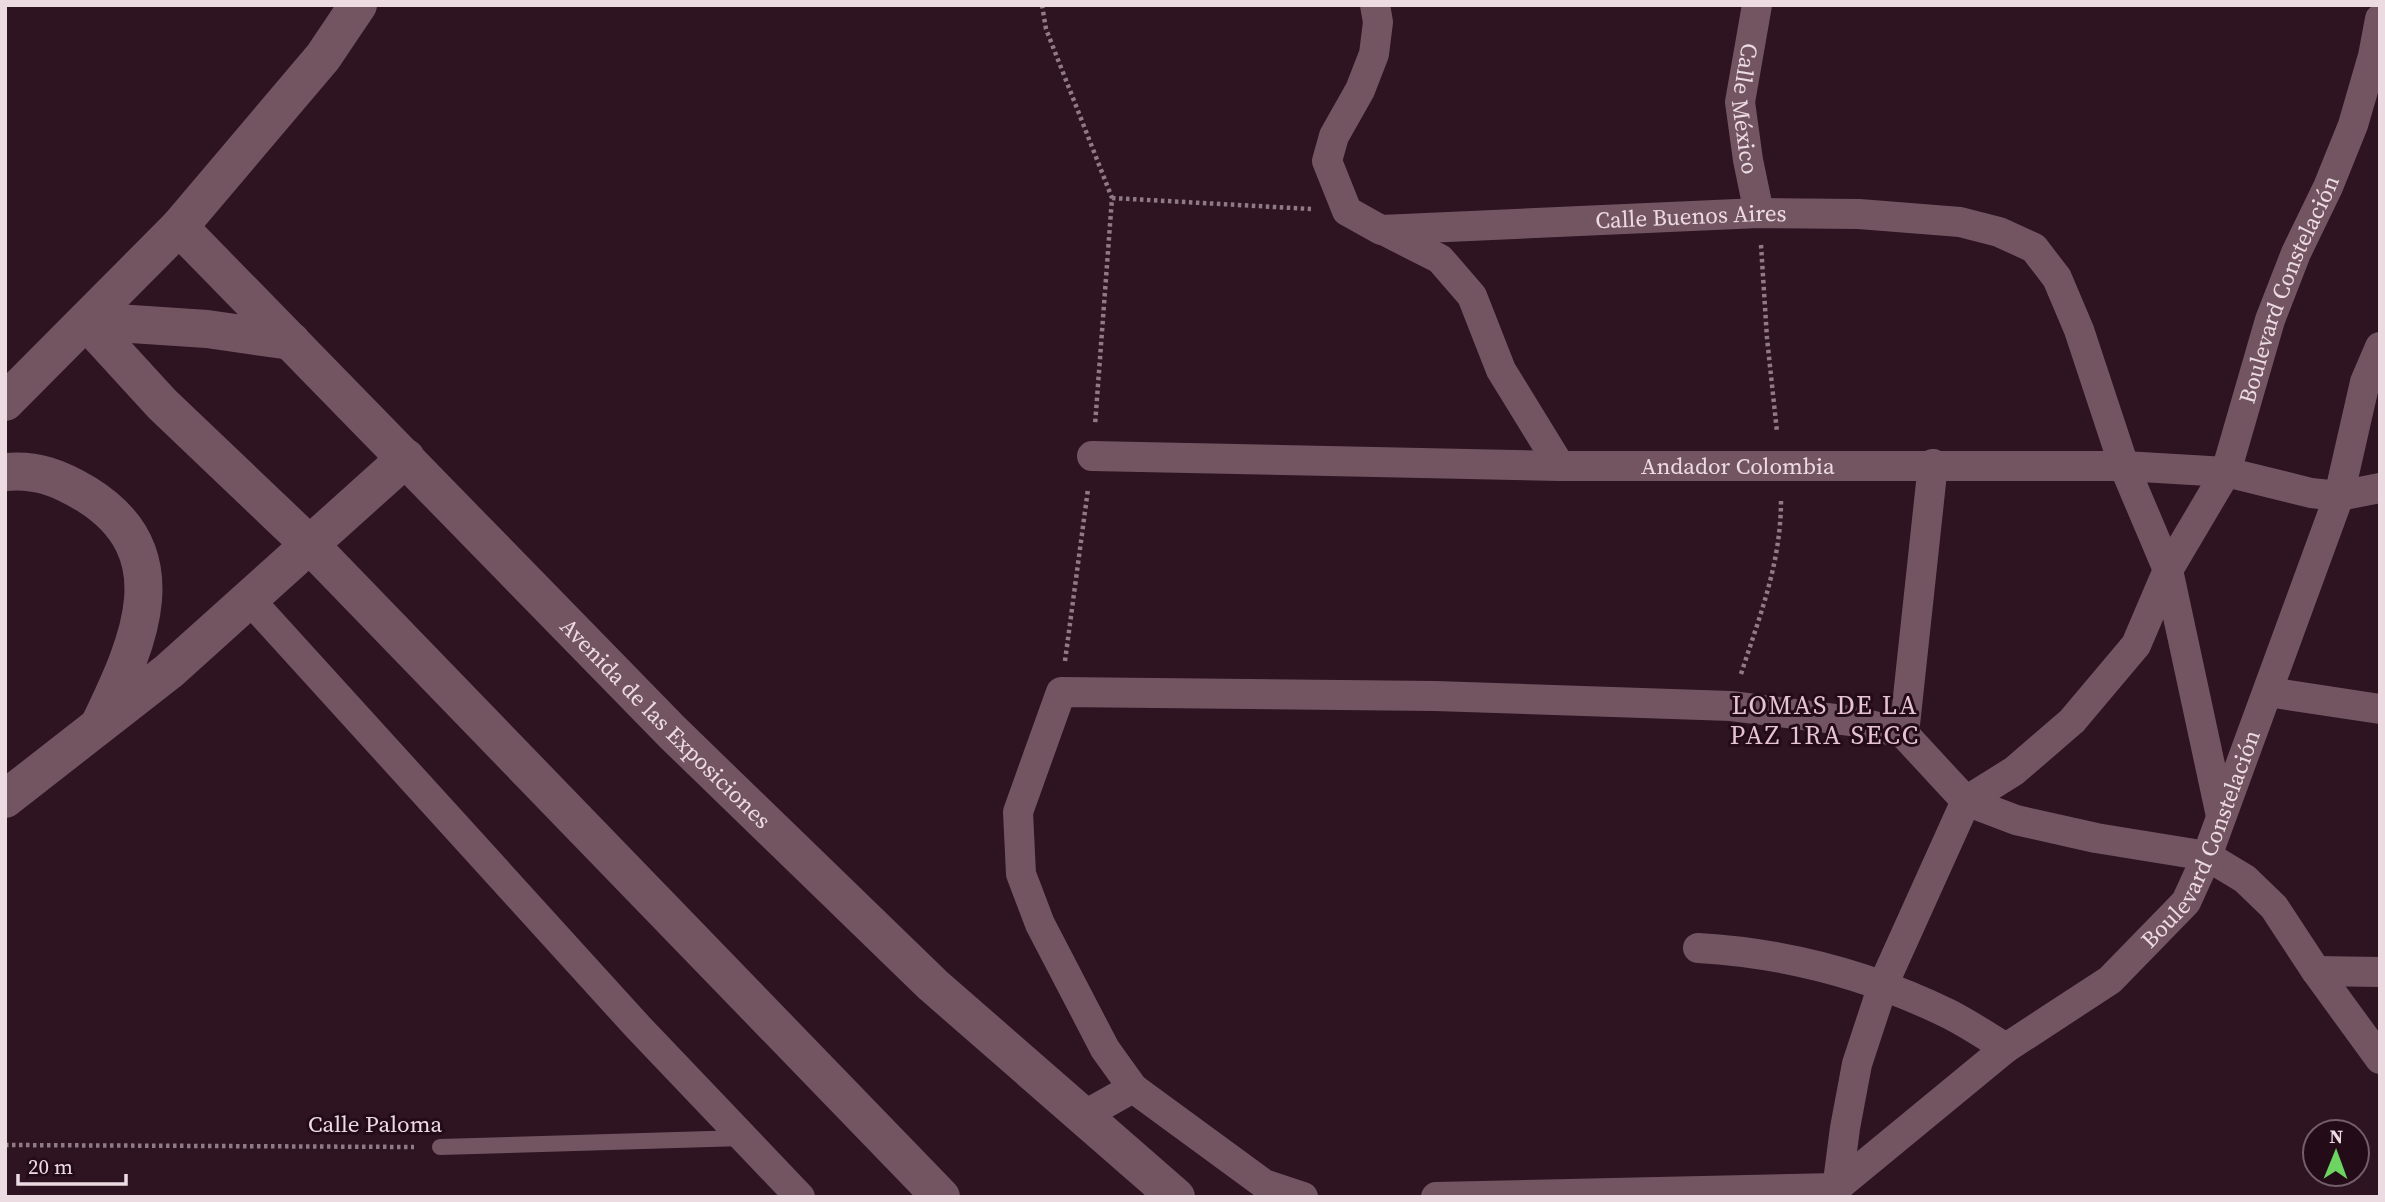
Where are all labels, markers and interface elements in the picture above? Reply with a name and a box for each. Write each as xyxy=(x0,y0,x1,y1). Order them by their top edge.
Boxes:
street label: Calle México xyxy=(1724,41,1766,177)
street label: Boulevard Constelación xyxy=(2231,171,2347,407)
street label: Calle Buenos Aires xyxy=(1595,197,1787,236)
street label: Andador Colombia xyxy=(1641,450,1835,482)
street label: Avenida de las Exposiciones xyxy=(553,611,778,836)
district label: LOMAS DE LA PAZ 1RA SECC xyxy=(1730,687,1920,753)
street label: Boulevard Constelación xyxy=(2134,725,2268,955)
street label: Calle Paloma xyxy=(308,1108,442,1140)
north arrow xyxy=(2301,1118,2371,1188)
text: N xyxy=(2329,1123,2344,1149)
scale bar xyxy=(18,1142,126,1186)
text: 20 m xyxy=(28,1152,73,1181)

